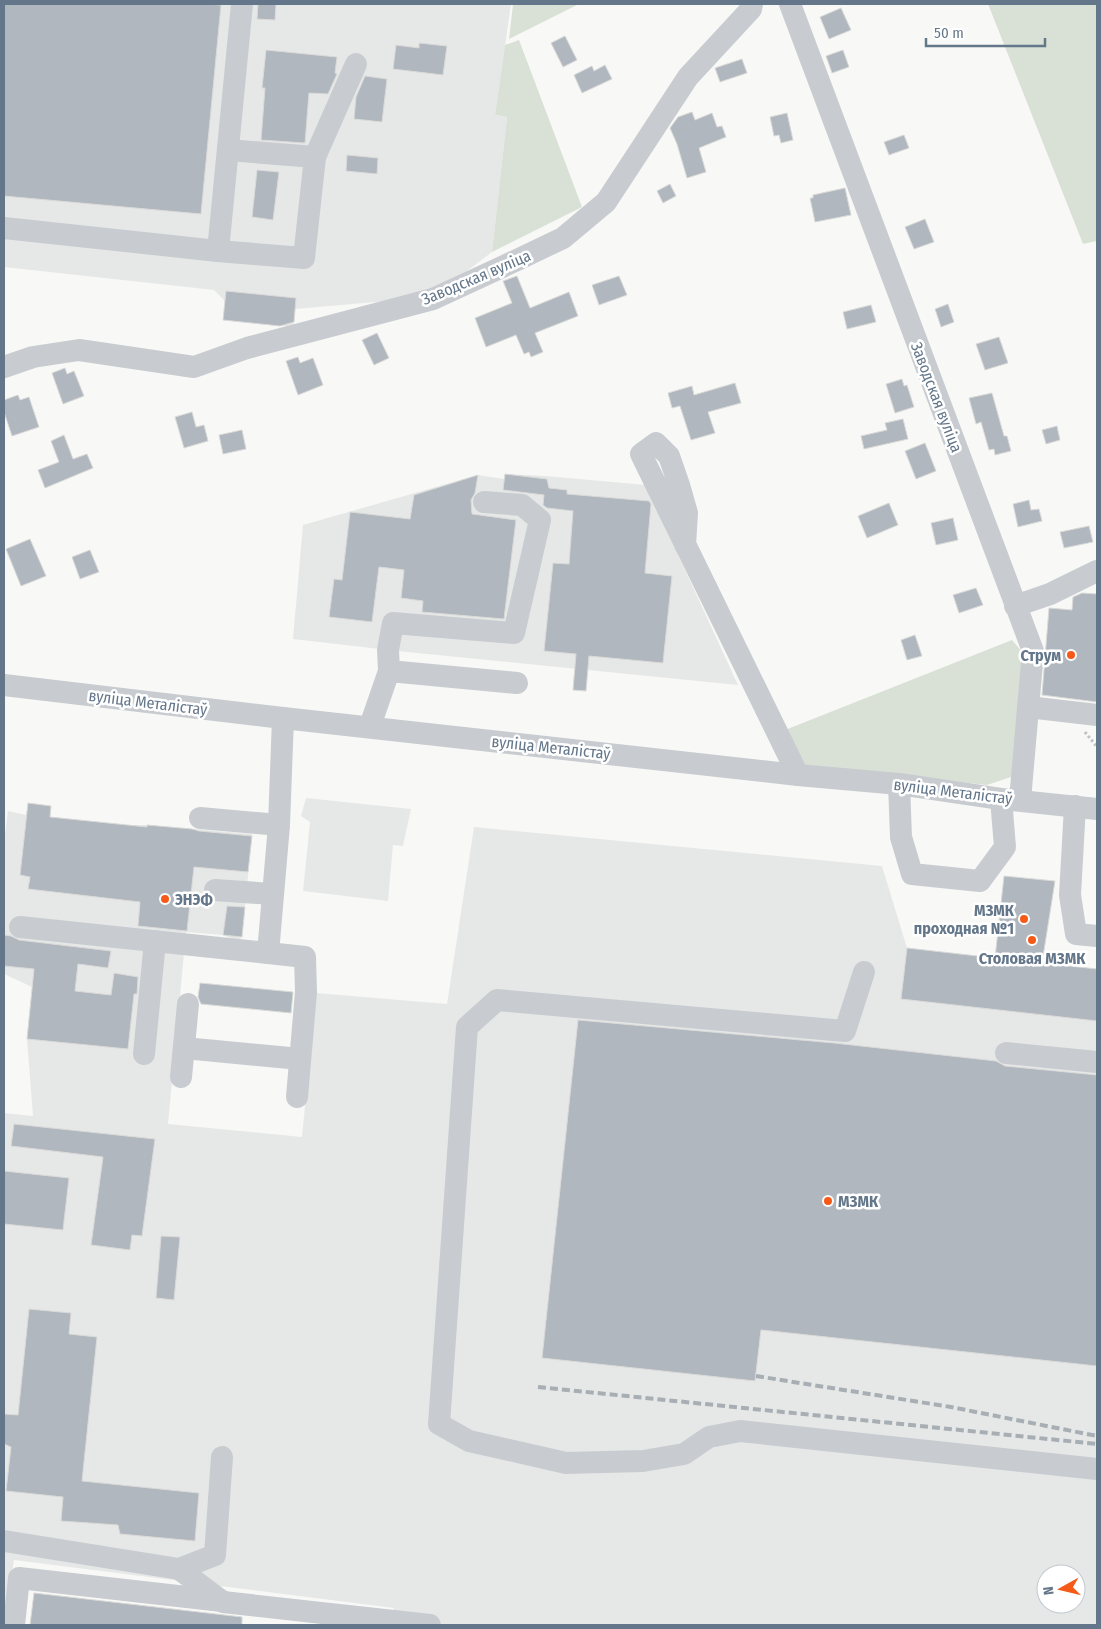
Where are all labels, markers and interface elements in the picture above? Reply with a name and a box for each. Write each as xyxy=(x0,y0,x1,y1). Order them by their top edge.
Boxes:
scale bar xyxy=(926,15,1045,47)
text: 50 m xyxy=(934,24,964,42)
street label: Заводская вуліца xyxy=(419,246,534,309)
street label: Заводская вуліца xyxy=(907,339,966,455)
place label: Струм xyxy=(1021,646,1061,665)
marker: Струм xyxy=(1065,649,1077,661)
street label: вуліца Металістаў xyxy=(87,686,209,719)
street label: вуліца Металістаў xyxy=(490,732,612,763)
street label: вуліца Металістаў xyxy=(892,775,1014,808)
place label: ЭНЭФ xyxy=(175,890,213,909)
marker: ЭНЭФ xyxy=(159,893,171,905)
place label: МЗМК проходная №1 xyxy=(914,901,1015,938)
marker: МЗМК проходная №1 xyxy=(1018,913,1030,925)
marker: Столовая МЗМК xyxy=(1026,934,1038,946)
place label: Столовая МЗМК xyxy=(979,949,1086,968)
place label: МЗМК xyxy=(838,1192,879,1211)
marker: МЗМК xyxy=(822,1195,834,1207)
north arrow xyxy=(1036,1564,1086,1614)
text: N xyxy=(1040,1585,1058,1596)

